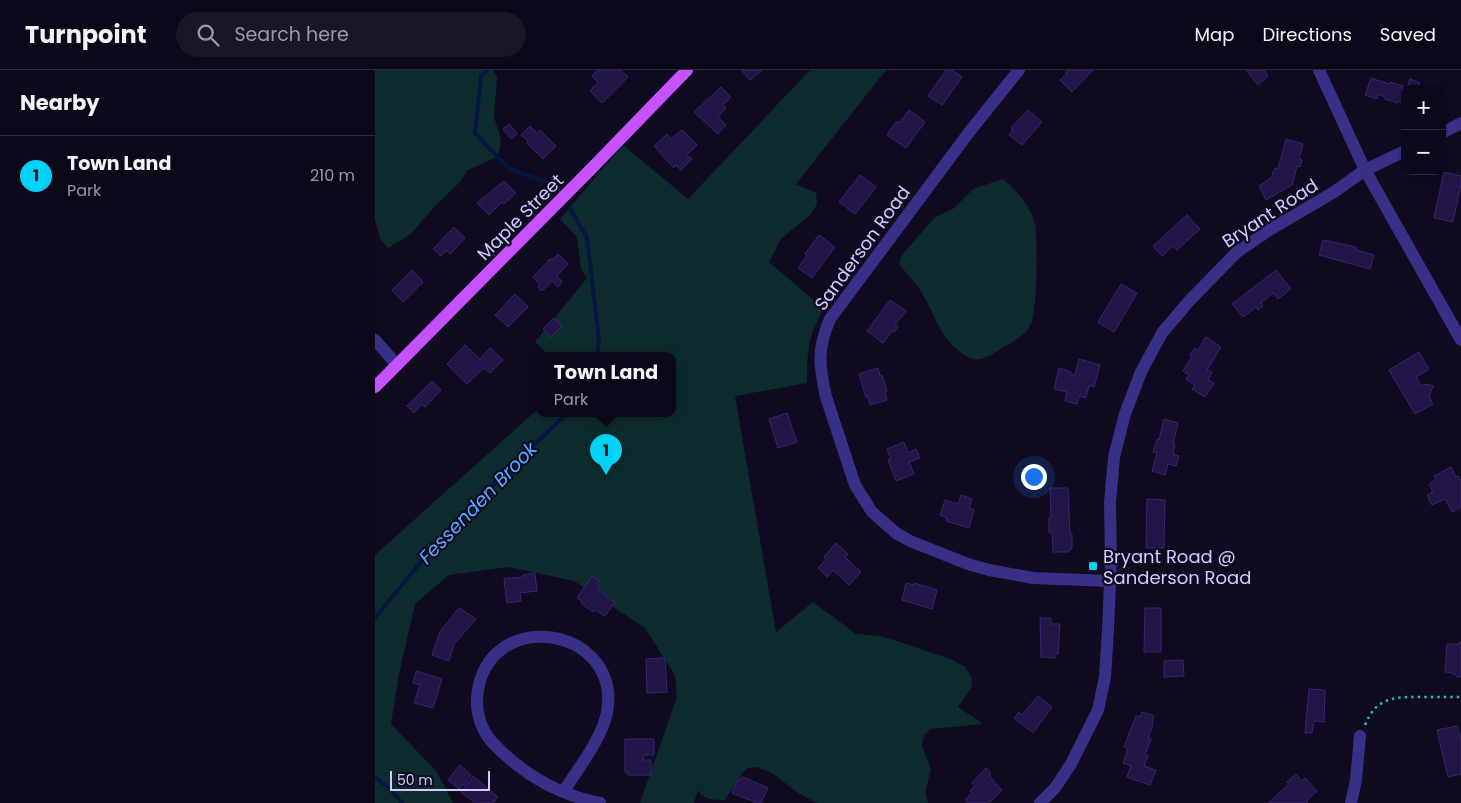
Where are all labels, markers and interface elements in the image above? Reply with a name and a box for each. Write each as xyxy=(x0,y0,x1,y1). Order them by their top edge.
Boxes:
search box xyxy=(176,12,526,57)
text: Turnpoint xyxy=(25,18,146,51)
icon: search xyxy=(194,21,222,49)
text: Search here xyxy=(234,21,349,48)
text: Map xyxy=(1195,22,1234,47)
text: Directions xyxy=(1262,22,1352,47)
text: Saved xyxy=(1380,22,1436,47)
map controls xyxy=(1401,85,1446,175)
button: + xyxy=(1401,85,1446,130)
text: Nearby xyxy=(20,88,100,117)
button: − xyxy=(1401,130,1446,175)
text: Town Land xyxy=(67,150,171,177)
text: 1 xyxy=(33,164,39,187)
text: 210 m xyxy=(310,164,355,187)
street label: Maple Street xyxy=(471,168,569,266)
street label: Bryant Road xyxy=(1217,173,1323,253)
text: Park xyxy=(67,179,101,202)
street label: Sanderson Road xyxy=(808,181,916,315)
popup xyxy=(536,352,676,417)
text: Town Land xyxy=(554,359,658,386)
text: Park xyxy=(554,388,588,411)
pin: 1 xyxy=(590,434,622,475)
water label: Fessenden Brook xyxy=(413,435,544,570)
your location xyxy=(1021,464,1047,490)
place label: Bryant Road @ Sanderson Road xyxy=(1103,544,1251,590)
marker: Bryant Road @ Sanderson Road xyxy=(1087,560,1099,572)
scale bar xyxy=(390,768,490,791)
text: 50 m xyxy=(397,770,433,790)

